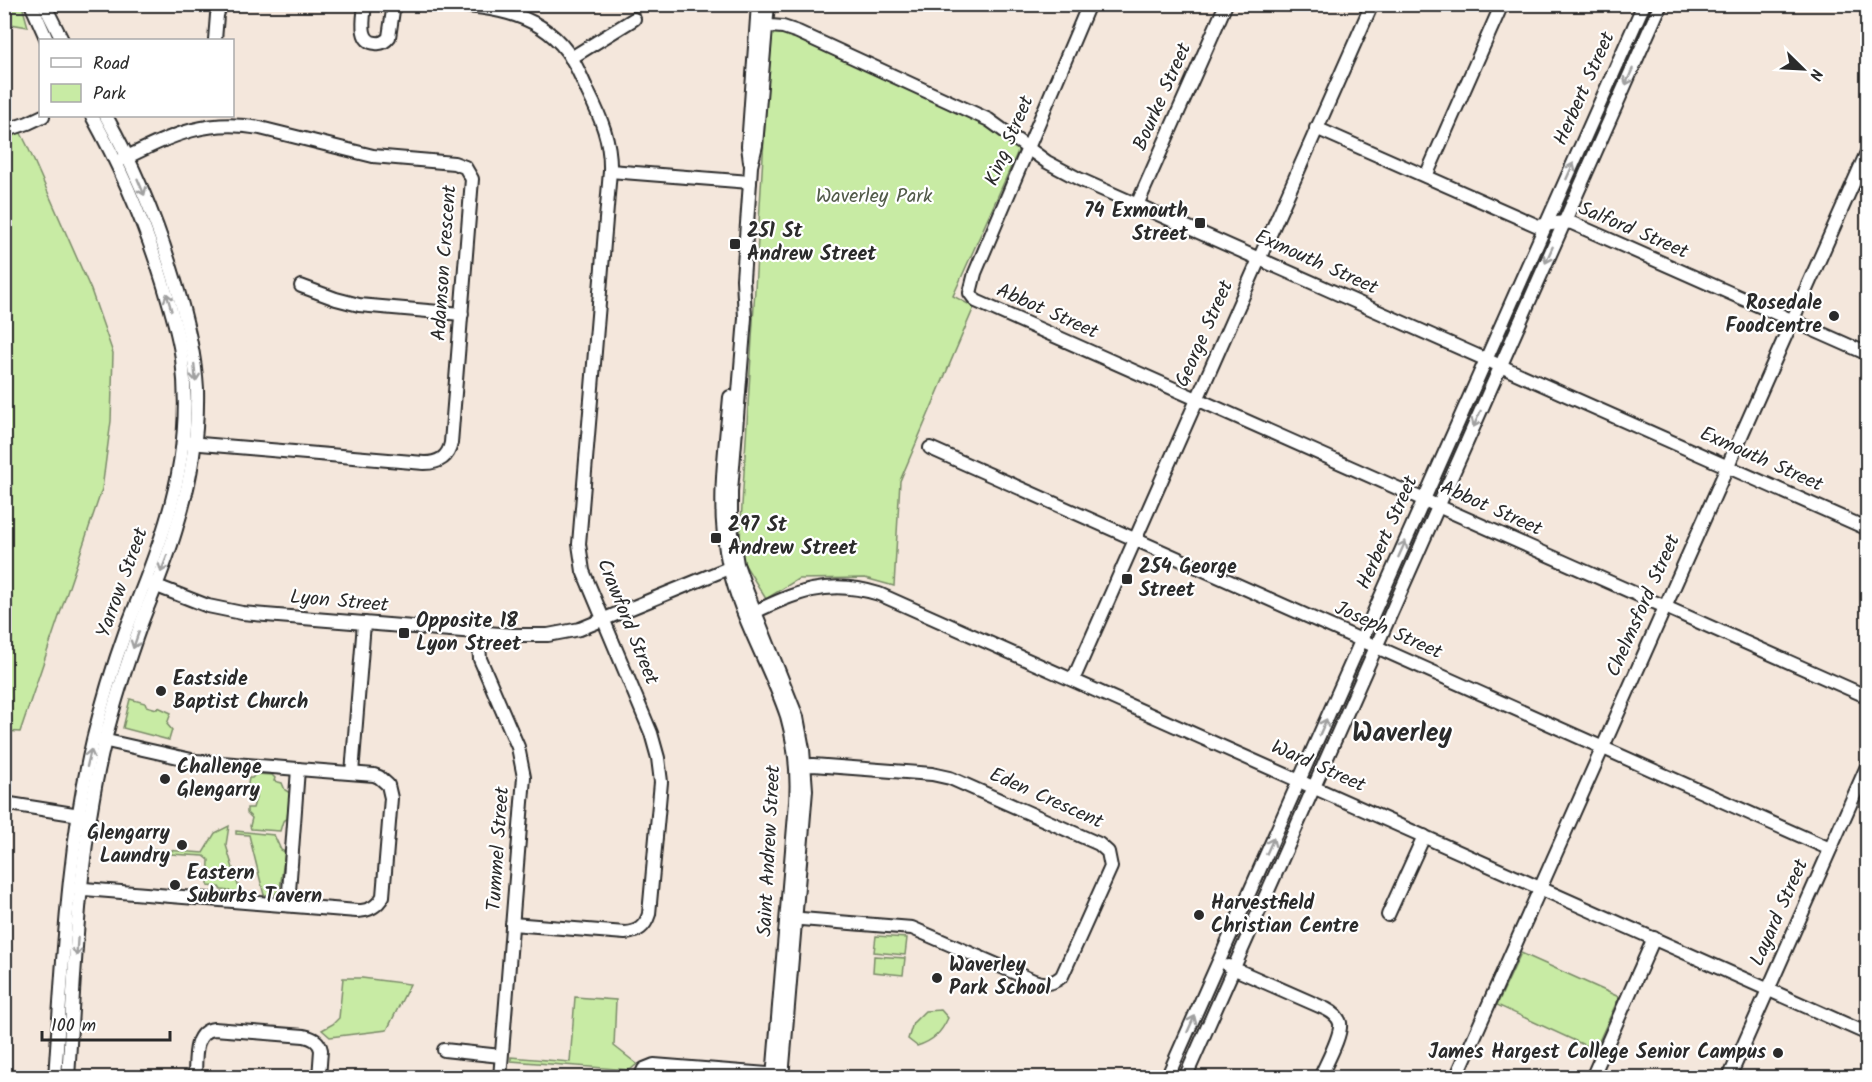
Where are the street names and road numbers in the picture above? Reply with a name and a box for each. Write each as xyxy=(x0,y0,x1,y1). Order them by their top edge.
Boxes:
street label: Herbert Street xyxy=(1546,27,1624,151)
street label: Bourke Street xyxy=(1125,38,1201,156)
street label: King Street xyxy=(977,91,1043,191)
street label: Adamson Crescent xyxy=(424,184,466,342)
street label: Salford Street xyxy=(1573,193,1693,269)
street label: Exmouth Street xyxy=(1249,222,1383,305)
street label: Abbot Street xyxy=(991,275,1103,349)
street label: George Street xyxy=(1167,275,1243,393)
street label: Exmouth Street xyxy=(1694,419,1828,502)
street label: Herbert Street xyxy=(1349,471,1427,595)
street label: Abbot Street xyxy=(1435,472,1547,546)
street label: Yarrow Street xyxy=(88,523,158,643)
street label: Chelmsford Street xyxy=(1598,529,1690,682)
street label: Crawford Street xyxy=(587,554,667,690)
street label: Lyon Street xyxy=(288,582,390,622)
street label: Joseph Street xyxy=(1329,593,1447,669)
street label: Ward Street xyxy=(1266,732,1371,802)
street label: Eden Crescent xyxy=(984,760,1108,838)
street label: Saint Andrew Street xyxy=(750,764,790,938)
street label: Tummel Street xyxy=(479,785,519,912)
street label: Layard Street xyxy=(1742,854,1818,972)

